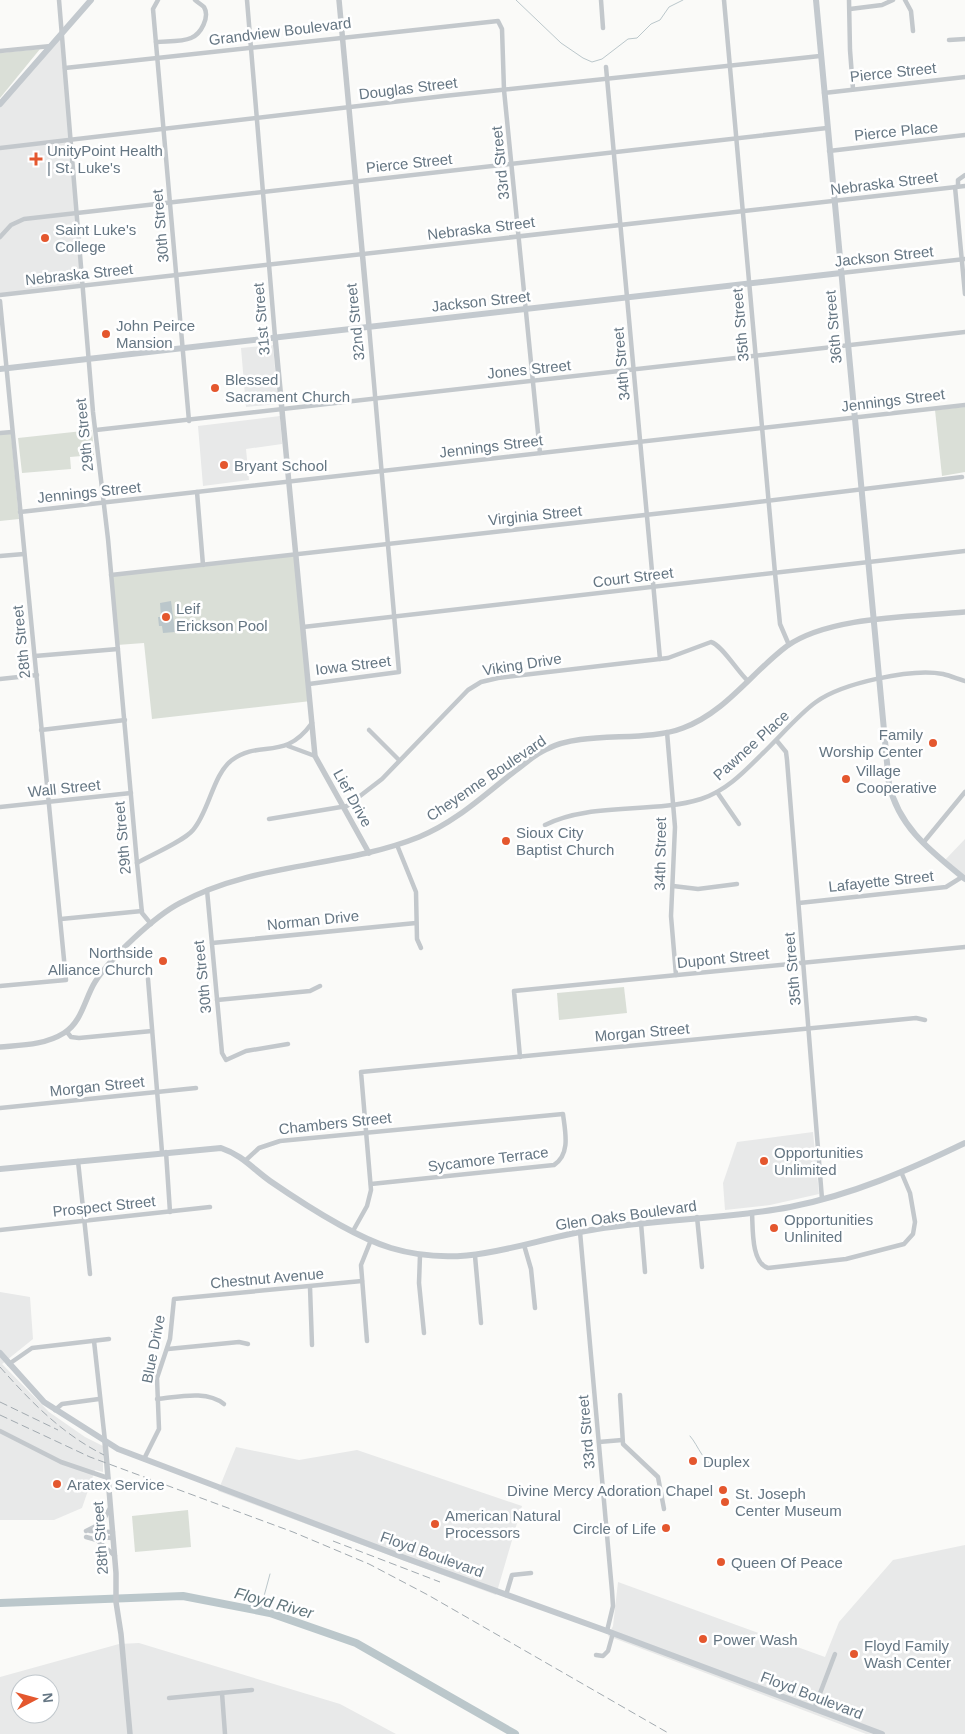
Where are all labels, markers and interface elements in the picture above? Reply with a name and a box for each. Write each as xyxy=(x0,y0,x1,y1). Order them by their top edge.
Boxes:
street label: Grandview Boulevard xyxy=(208,14,352,48)
street label: Pierce Street xyxy=(849,59,938,85)
street label: Douglas Street xyxy=(358,73,459,102)
street label: Pierce Place xyxy=(853,118,939,144)
street label: 33rd Street xyxy=(488,124,512,201)
place label: UnityPoint Health | St. Luke's xyxy=(47,142,163,176)
street label: Pierce Street xyxy=(365,150,454,176)
marker: UnityPoint Health | St. Luke's xyxy=(29,152,43,166)
street label: Nebraska Street xyxy=(829,168,940,198)
street label: 30th Street xyxy=(148,188,172,263)
street label: Nebraska Street xyxy=(426,213,537,243)
place label: Saint Luke's College xyxy=(55,221,136,255)
marker: Saint Luke's College xyxy=(39,232,51,244)
street label: Jackson Street xyxy=(834,242,935,270)
street label: Nebraska Street xyxy=(24,260,135,288)
street label: 31st Street xyxy=(249,281,273,356)
street label: 32nd Street xyxy=(342,282,368,361)
street label: Jackson Street xyxy=(431,287,532,315)
street label: 35th Street xyxy=(728,287,752,362)
street label: 36th Street xyxy=(821,289,845,364)
place label: John Peirce Mansion xyxy=(116,317,195,351)
street label: 34th Street xyxy=(609,326,633,401)
marker: John Peirce Mansion xyxy=(100,328,112,340)
street label: Jones Street xyxy=(486,356,573,382)
place label: Blessed Sacrament Church xyxy=(225,371,350,405)
marker: Blessed Sacrament Church xyxy=(209,382,221,394)
street label: Jennings Street xyxy=(840,385,947,415)
street label: 29th Street xyxy=(72,397,96,472)
street label: Jennings Street xyxy=(438,431,545,461)
place label: Bryant School xyxy=(234,457,327,474)
marker: Bryant School xyxy=(218,459,230,471)
street label: Jennings Street xyxy=(36,478,143,506)
street label: Virginia Street xyxy=(487,502,583,528)
street label: Court Street xyxy=(592,564,675,590)
place label: Leif Erickson Pool xyxy=(176,600,268,634)
street label: 28th Street xyxy=(9,604,33,679)
marker: Leif Erickson Pool xyxy=(160,611,172,623)
street label: Viking Drive xyxy=(481,649,563,679)
street label: Iowa Street xyxy=(314,652,393,678)
street label: Pawnee Place xyxy=(710,707,792,783)
place label: Family Worship Center xyxy=(819,726,923,760)
street label: Cheyenne Boulevard xyxy=(423,732,549,824)
marker: Family Worship Center xyxy=(927,737,939,749)
place label: Village Cooperative xyxy=(856,762,937,796)
street label: Lief Drive xyxy=(330,766,376,830)
marker: Village Cooperative xyxy=(840,773,852,785)
street label: Wall Street xyxy=(27,776,102,800)
street label: 29th Street xyxy=(110,800,134,875)
street label: 34th Street xyxy=(651,816,669,891)
place label: Sioux City Baptist Church xyxy=(516,824,614,858)
marker: Sioux City Baptist Church xyxy=(500,835,512,847)
street label: Lafayette Street xyxy=(827,867,935,895)
street label: Norman Drive xyxy=(266,907,360,933)
street label: 35th Street xyxy=(780,931,804,1006)
street label: 30th Street xyxy=(190,939,214,1014)
place label: Northside Alliance Church xyxy=(48,944,153,978)
street label: Dupont Street xyxy=(676,945,771,971)
marker: Northside Alliance Church xyxy=(157,955,169,967)
street label: Morgan Street xyxy=(594,1019,691,1045)
street label: Morgan Street xyxy=(49,1072,146,1099)
street label: Chambers Street xyxy=(278,1109,393,1137)
street label: Sycamore Terrace xyxy=(427,1143,549,1175)
place label: Opportunities Unlimited xyxy=(774,1144,863,1178)
marker: Opportunities Unlimited xyxy=(758,1155,770,1167)
street label: Prospect Street xyxy=(52,1192,157,1220)
street label: Glen Oaks Boulevard xyxy=(554,1197,698,1233)
place label: Opportunities Unlinited xyxy=(784,1211,873,1245)
marker: Opportunities Unlinited xyxy=(768,1222,780,1234)
street label: Chestnut Avenue xyxy=(209,1265,325,1291)
street label: Blue Drive xyxy=(138,1313,168,1385)
street label: 33rd Street xyxy=(574,1393,598,1470)
place label: Duplex xyxy=(703,1453,750,1470)
marker: Duplex xyxy=(687,1455,699,1467)
place label: Aratex Service xyxy=(67,1476,165,1493)
marker: Aratex Service xyxy=(51,1478,63,1490)
place label: Divine Mercy Adoration Chapel xyxy=(507,1482,713,1499)
marker: Divine Mercy Adoration Chapel xyxy=(717,1484,729,1496)
place label: St. Joseph Center Museum xyxy=(735,1485,842,1519)
marker: St. Joseph Center Museum xyxy=(719,1496,731,1508)
street label: 28th Street xyxy=(89,1500,111,1575)
place label: American Natural Processors xyxy=(445,1507,561,1541)
marker: American Natural Processors xyxy=(429,1518,441,1530)
place label: Circle of Life xyxy=(573,1520,656,1537)
marker: Circle of Life xyxy=(660,1522,672,1534)
street label: Floyd Boulevard xyxy=(378,1527,486,1581)
place label: Queen Of Peace xyxy=(731,1554,843,1571)
marker: Queen Of Peace xyxy=(715,1556,727,1568)
water label: Floyd River xyxy=(233,1584,316,1622)
place label: Power Wash xyxy=(713,1631,797,1648)
marker: Power Wash xyxy=(697,1633,709,1645)
place label: Floyd Family Wash Center xyxy=(864,1637,951,1671)
marker: Floyd Family Wash Center xyxy=(848,1648,860,1660)
street label: Floyd Boulevard xyxy=(758,1668,866,1722)
north arrow xyxy=(10,1674,60,1724)
text: N xyxy=(39,1692,56,1704)

